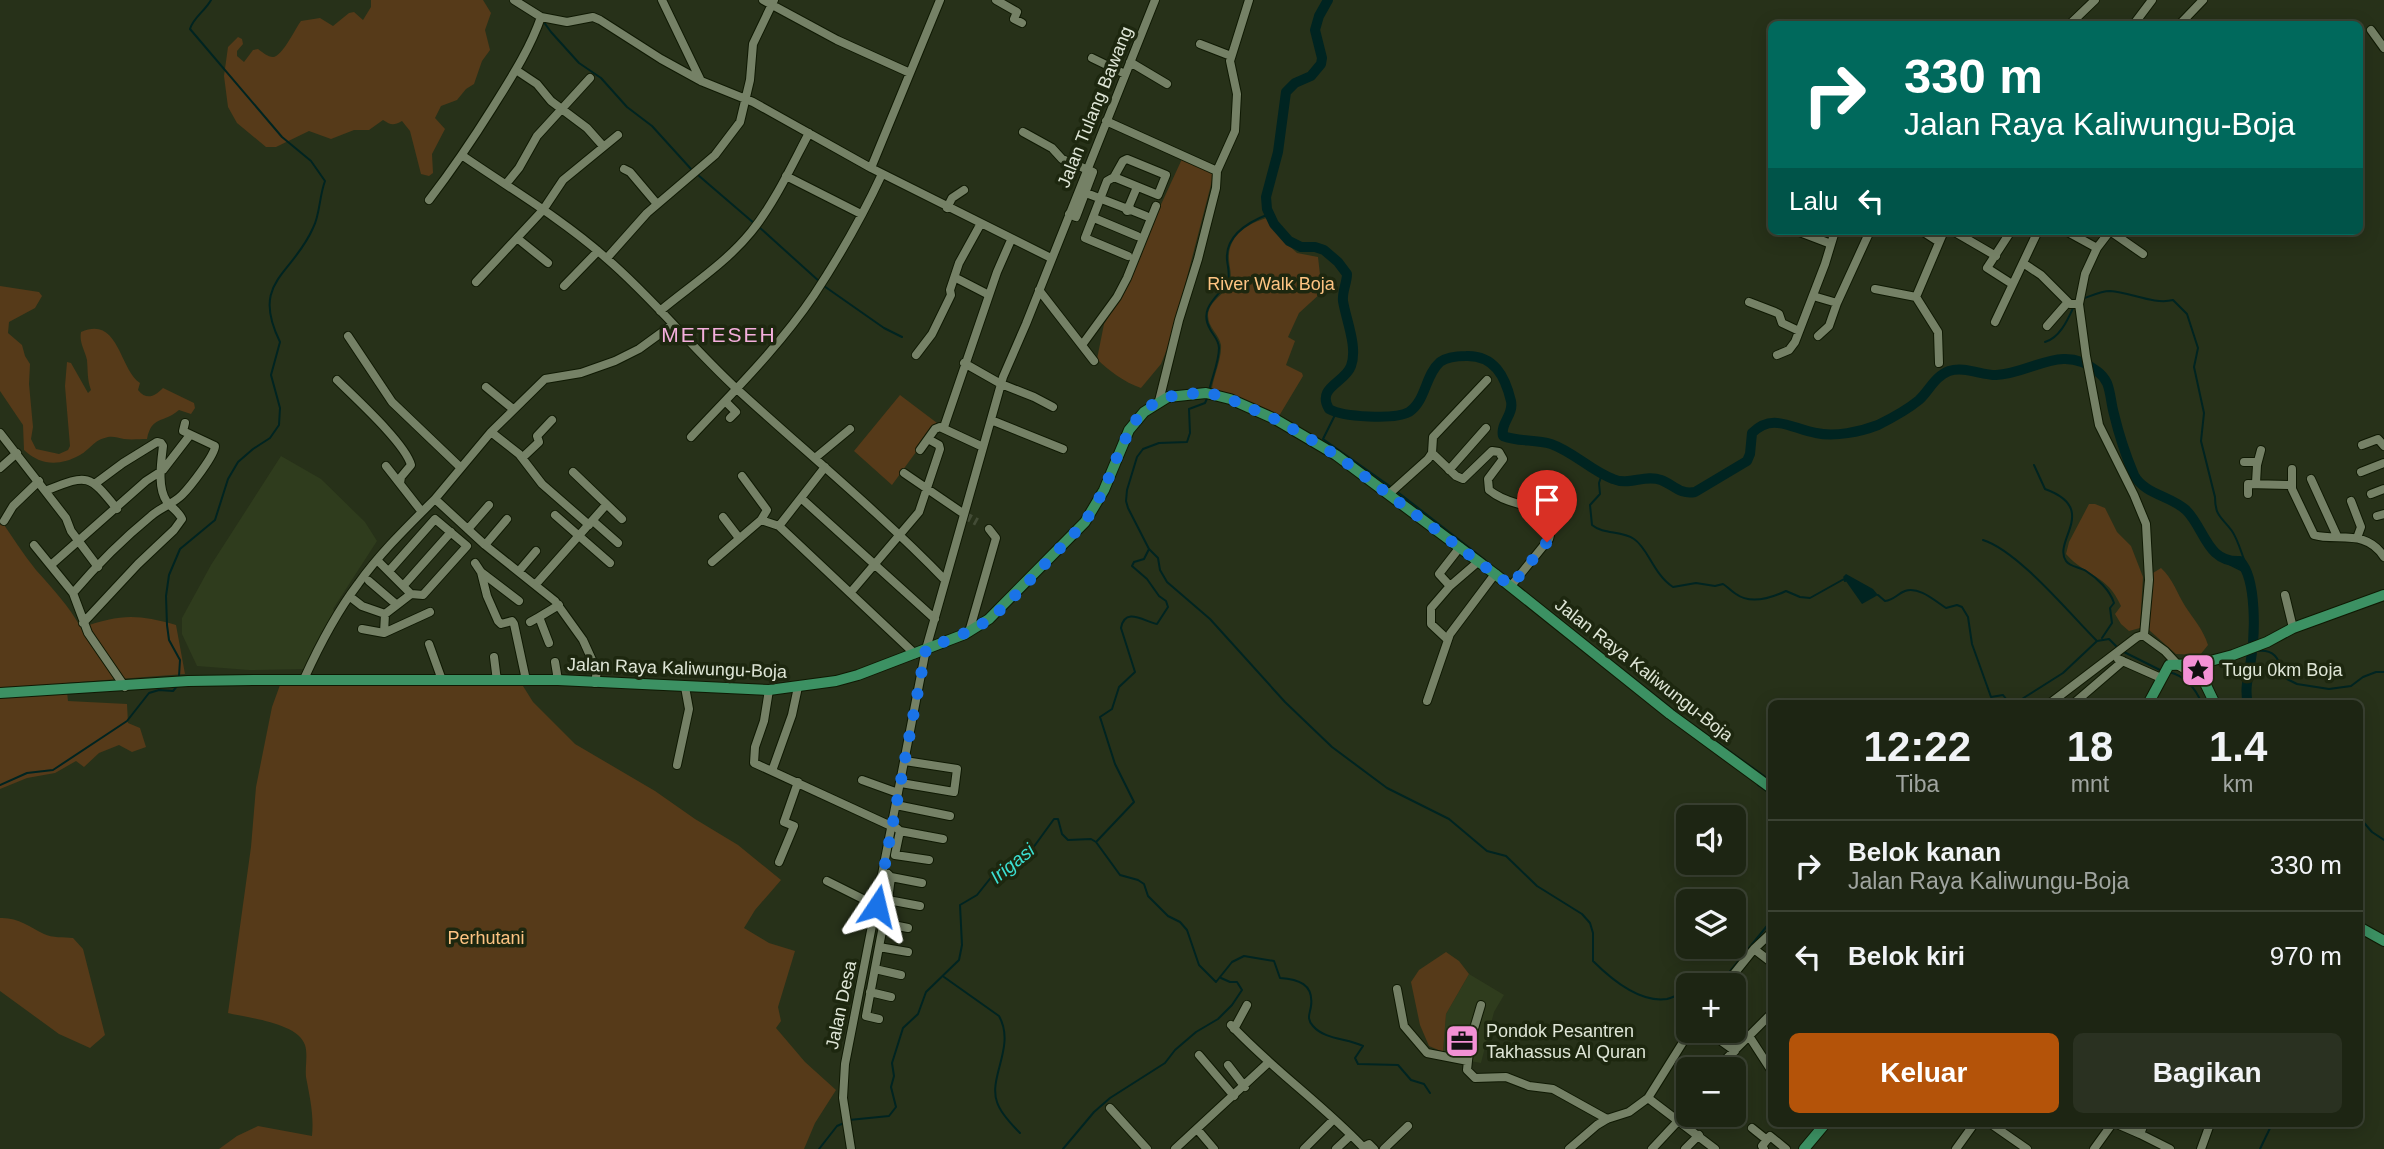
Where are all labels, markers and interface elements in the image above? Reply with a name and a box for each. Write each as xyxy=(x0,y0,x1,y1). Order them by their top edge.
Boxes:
street label: Jalan Tulang Bawang xyxy=(1053,23,1137,191)
icon: right xyxy=(1789,49,1880,140)
text: 330 m xyxy=(1904,49,2043,103)
text: Jalan Raya Kaliwungu-Boja xyxy=(1904,106,2295,142)
icon: left xyxy=(1852,182,1890,220)
text: Lalu xyxy=(1789,186,1838,216)
park label: River Walk Boja xyxy=(1207,274,1336,294)
district label: METESEH xyxy=(661,323,777,346)
pin xyxy=(1517,470,1577,542)
icon: arrive xyxy=(1528,481,1566,519)
street label: Jalan Raya Kaliwungu-Boja xyxy=(1551,594,1738,746)
place icon: Tugu 0km Boja xyxy=(2179,651,2217,689)
street label: Jalan Raya Kaliwungu-Boja xyxy=(567,654,788,682)
place label: Tugu 0km Boja xyxy=(2222,660,2343,680)
text: 12:22 xyxy=(1864,723,1971,770)
text: 18 xyxy=(2067,723,2113,770)
text: 1.4 xyxy=(2209,723,2267,770)
text: Tiba xyxy=(1895,771,1939,797)
text: mnt xyxy=(2071,771,2109,797)
text: km xyxy=(2223,771,2254,797)
map controls xyxy=(1676,805,1746,1127)
button: sound xyxy=(1676,805,1746,875)
text: Belok kanan xyxy=(1848,837,2001,867)
water label: Irigasi xyxy=(986,839,1039,887)
icon: right xyxy=(1789,847,1827,885)
text: 330 m xyxy=(2270,850,2342,880)
text: Jalan Raya Kaliwungu-Boja xyxy=(1848,868,2129,894)
position arrow xyxy=(840,869,914,943)
button: layers xyxy=(1676,889,1746,959)
park label: Perhutani xyxy=(447,928,525,948)
icon: left xyxy=(1789,938,1827,976)
text: Belok kiri xyxy=(1848,941,1965,971)
text: 970 m xyxy=(2270,941,2342,971)
street label: Jalan Desa xyxy=(822,958,860,1051)
button: + xyxy=(1676,973,1746,1043)
place label: Pondok Pesantren Takhassus Al Quran xyxy=(1486,1021,1646,1062)
office icon: Pondok Pesantren Takhassus Al Quran xyxy=(1443,1022,1481,1060)
button: Keluar xyxy=(1789,1033,2059,1113)
button: Bagikan xyxy=(2073,1033,2342,1113)
button: − xyxy=(1676,1057,1746,1127)

